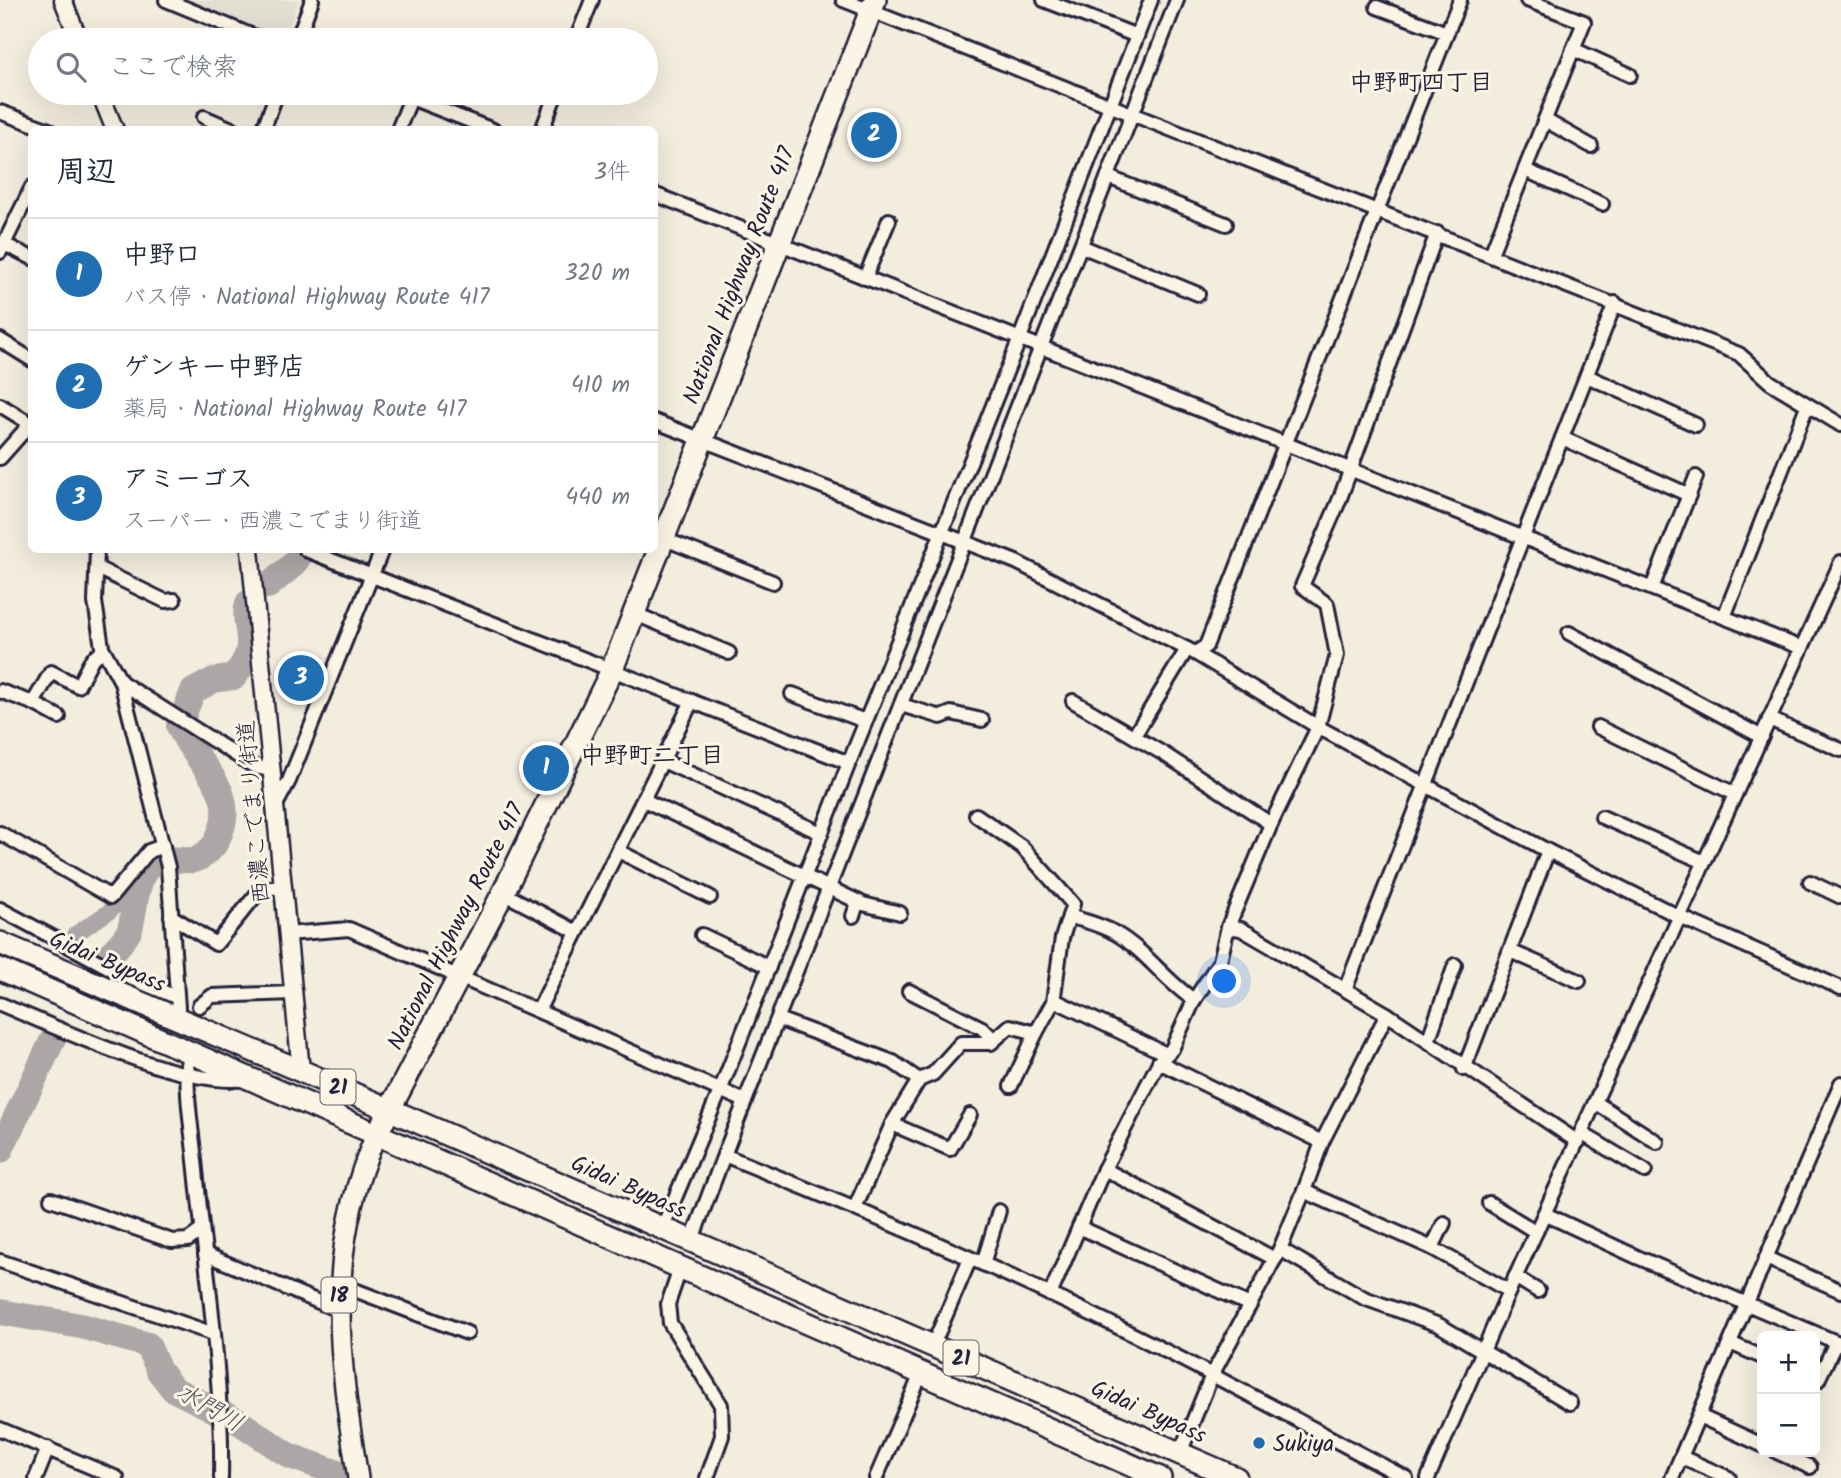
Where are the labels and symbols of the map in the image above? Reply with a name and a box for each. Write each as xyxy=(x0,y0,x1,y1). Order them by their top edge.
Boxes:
district label: 中野町四丁目 xyxy=(1349,64,1493,103)
pin: 2 xyxy=(851,109,897,161)
street label: National Highway Route 417 xyxy=(674,140,806,410)
pin: 3 xyxy=(278,652,324,704)
street label: 西濃こでまり街道 xyxy=(229,719,281,905)
district label: 中野町二丁目 xyxy=(580,737,724,776)
pin: 1 xyxy=(523,742,569,794)
street label: National Highway Route 417 xyxy=(379,796,536,1057)
street label: Gidai Bypass xyxy=(43,922,171,1004)
your location xyxy=(1207,964,1241,998)
road number: 21 xyxy=(320,1070,356,1104)
street label: Gidai Bypass xyxy=(565,1146,692,1229)
road number: 18 xyxy=(322,1278,356,1312)
road number: 21 xyxy=(944,1340,978,1376)
street label: Gidai Bypass xyxy=(1085,1371,1212,1454)
water label: 水門川 xyxy=(168,1373,250,1443)
place label: Sukiya xyxy=(1273,1427,1334,1463)
marker: Sukiya xyxy=(1251,1435,1267,1451)

